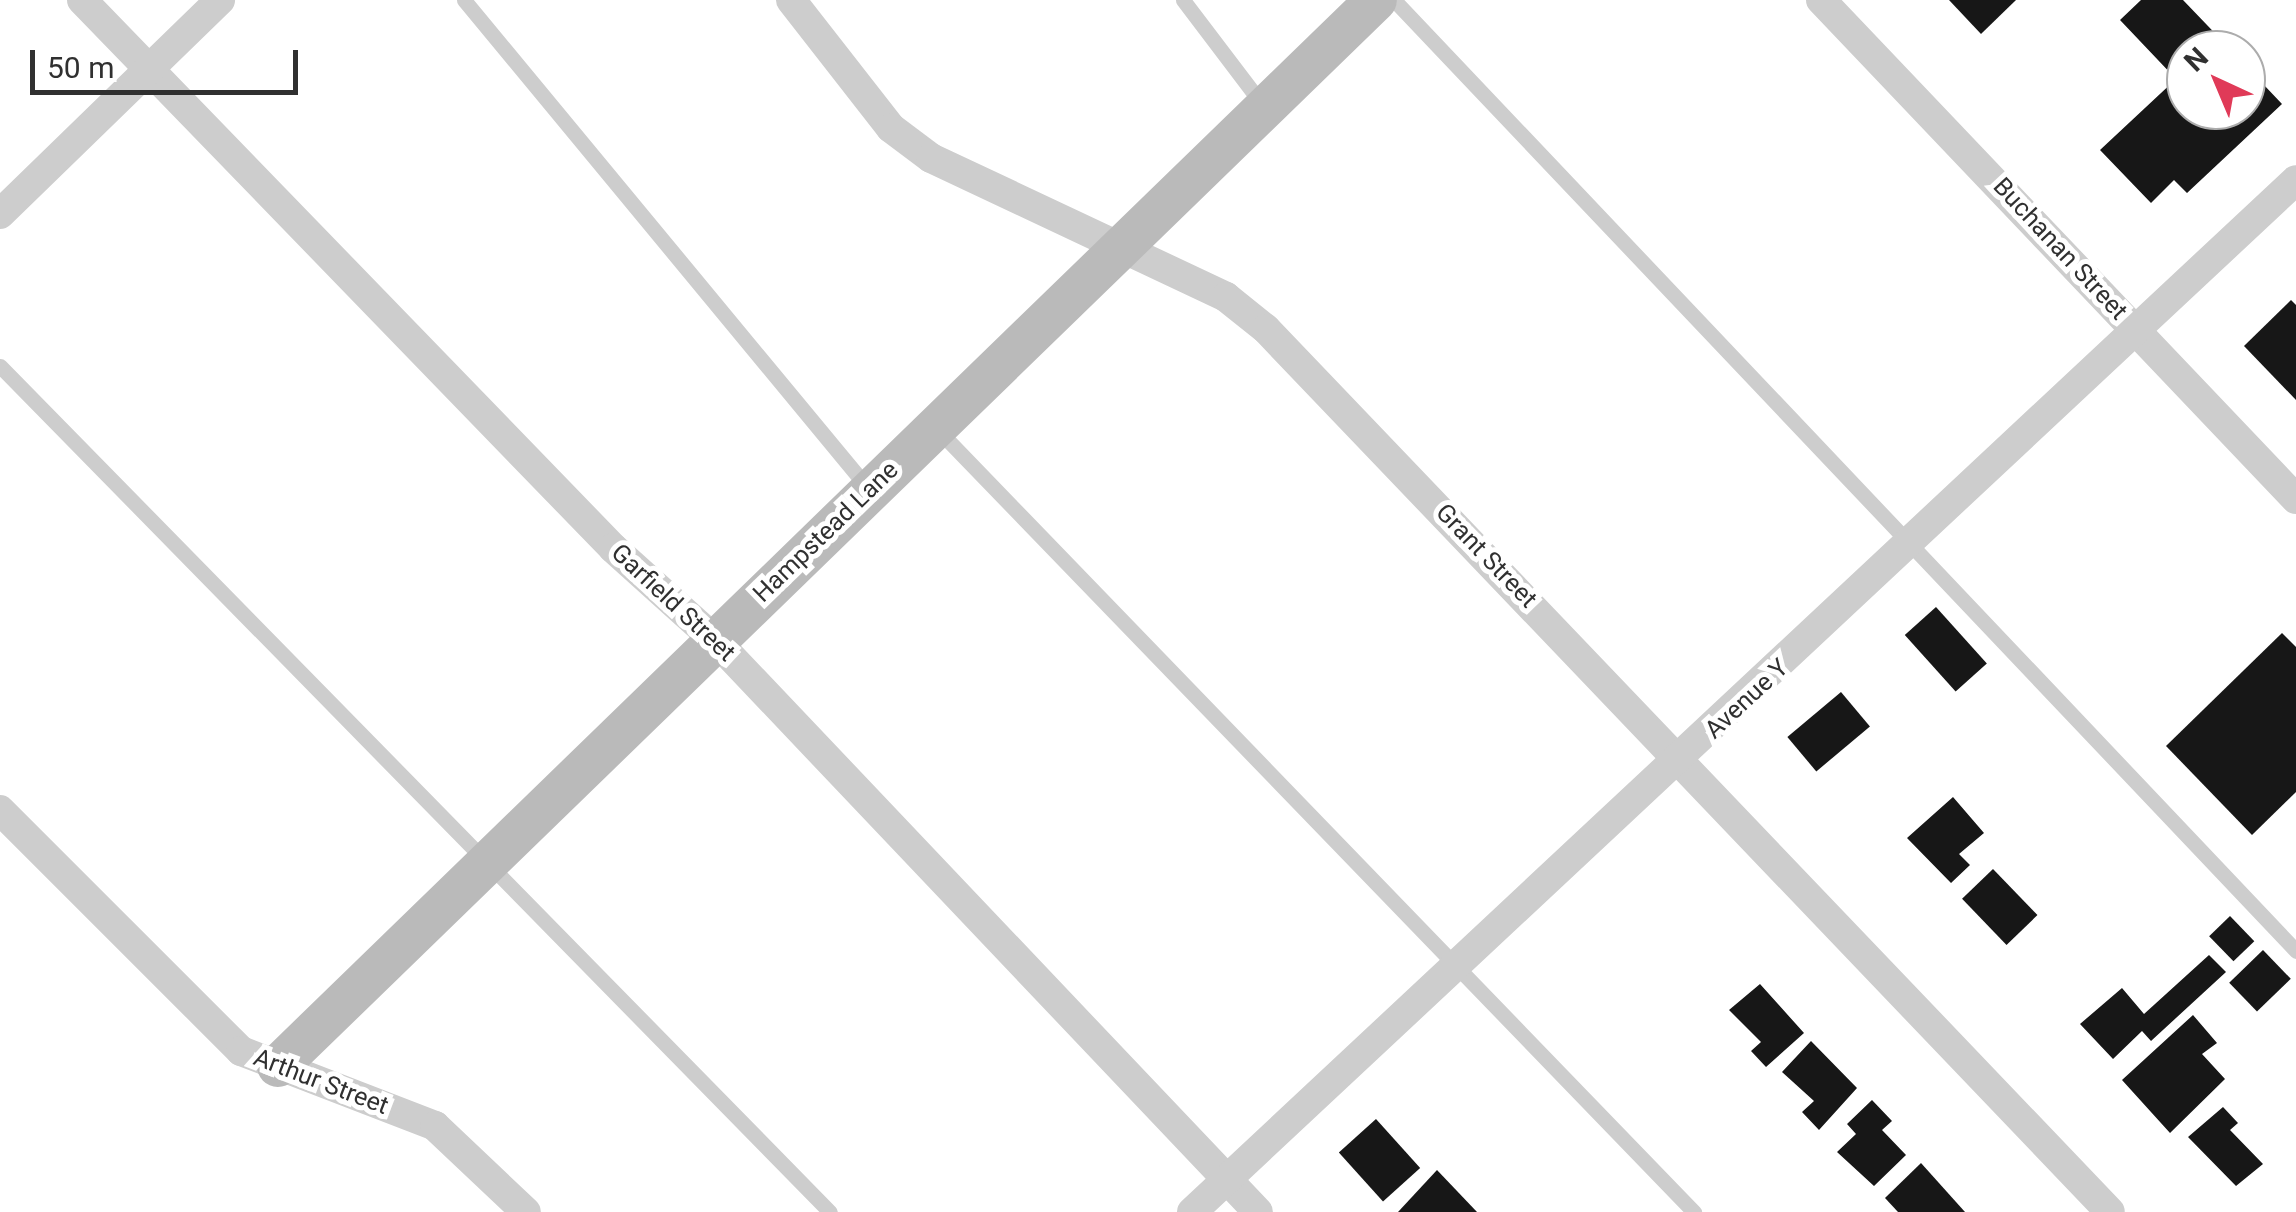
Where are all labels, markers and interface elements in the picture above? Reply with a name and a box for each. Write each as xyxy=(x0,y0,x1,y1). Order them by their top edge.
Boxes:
scale bar xyxy=(35,30,302,92)
north arrow xyxy=(2166,30,2266,130)
text: N xyxy=(2178,41,2215,78)
text: 50 m xyxy=(47,50,114,85)
street label: Buchanan Street xyxy=(1987,172,2133,326)
street label: Hampstead Lane xyxy=(747,455,905,609)
street label: Grant Street xyxy=(1429,498,1543,614)
street label: Garfield Street xyxy=(605,538,741,668)
street label: Avenue Y xyxy=(1699,653,1795,745)
street label: Arthur Street xyxy=(249,1043,393,1121)

